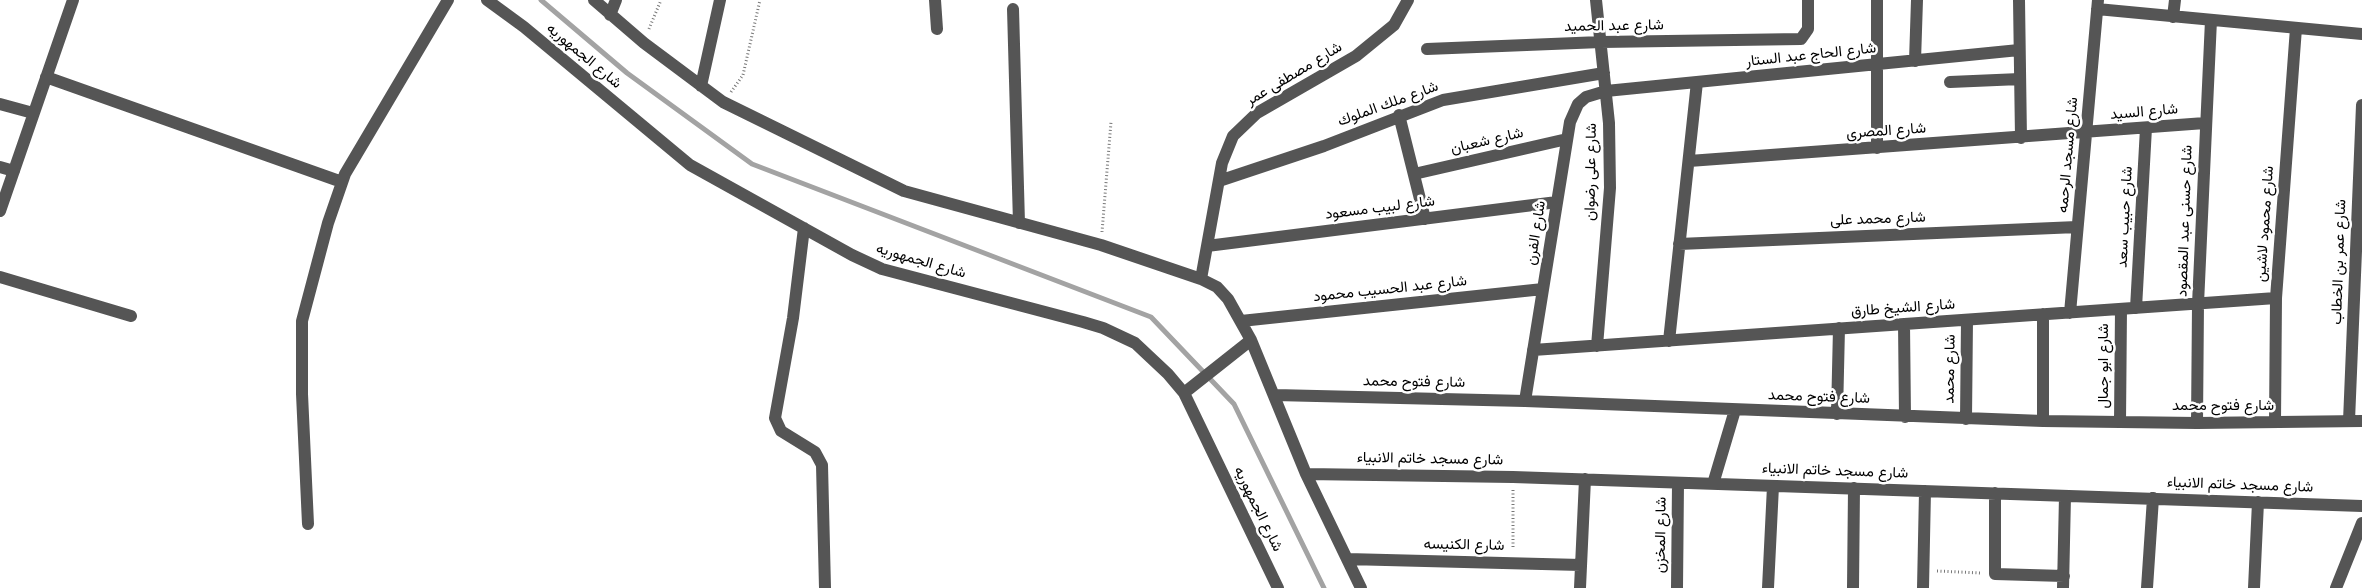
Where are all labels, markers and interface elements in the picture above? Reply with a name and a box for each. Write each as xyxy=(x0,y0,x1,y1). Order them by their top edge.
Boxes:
street label: شارع عبد الحميد xyxy=(1564,16,1664,36)
street label: شارع الجمهوريه xyxy=(543,19,625,93)
street label: شارع مصطفى عمر xyxy=(1243,38,1345,110)
street label: شارع الحاج عبد الستار xyxy=(1745,39,1877,71)
street label: شارع ملك الملوك xyxy=(1335,77,1441,131)
street label: شارع مسجد الرحمه xyxy=(2054,96,2082,214)
street label: شارع السيد xyxy=(2109,100,2179,124)
street label: شارع المصرى xyxy=(1845,119,1927,143)
street label: شارع على رضوان xyxy=(1581,123,1601,221)
street label: شارع شعبان xyxy=(1449,124,1525,158)
street label: شارع حسنى عبد المقصود xyxy=(2173,145,2197,297)
street label: شارع محمود لاشين xyxy=(2252,165,2278,283)
street label: شارع حبيب سعد xyxy=(2113,166,2137,268)
street label: شارع لبيب مسعود xyxy=(1324,192,1436,224)
street label: شارع الفرن xyxy=(1522,199,1550,267)
street label: شارع عمر بن الخطاب xyxy=(2328,199,2350,325)
street label: شارع محمد على xyxy=(1830,208,1926,230)
street label: شارع الجمهوريه xyxy=(874,240,968,282)
street label: شارع عبد الحسيب محمود xyxy=(1312,272,1468,306)
street label: شارع الشيخ طارق xyxy=(1850,295,1956,321)
street label: شارع ابو جمال xyxy=(2095,323,2113,409)
street label: شارع محمد xyxy=(1940,334,1960,404)
street label: شارع فتوح محمد xyxy=(1363,372,1465,392)
street label: شارع فتوح محمد xyxy=(1768,386,1870,408)
street label: شارع فتوح محمد xyxy=(2172,397,2274,415)
street label: شارع مسجد خاتم الانبياء xyxy=(1357,449,1503,469)
street label: شارع مسجد خاتم الانبياء xyxy=(1761,459,1909,483)
street label: شارع الجمهوريه xyxy=(1230,463,1286,555)
street label: شارع مسجد خاتم الانبياء xyxy=(2166,473,2314,497)
street label: شارع المخزن xyxy=(1651,497,1671,573)
street label: شارع الكنيسه xyxy=(1423,535,1505,555)

